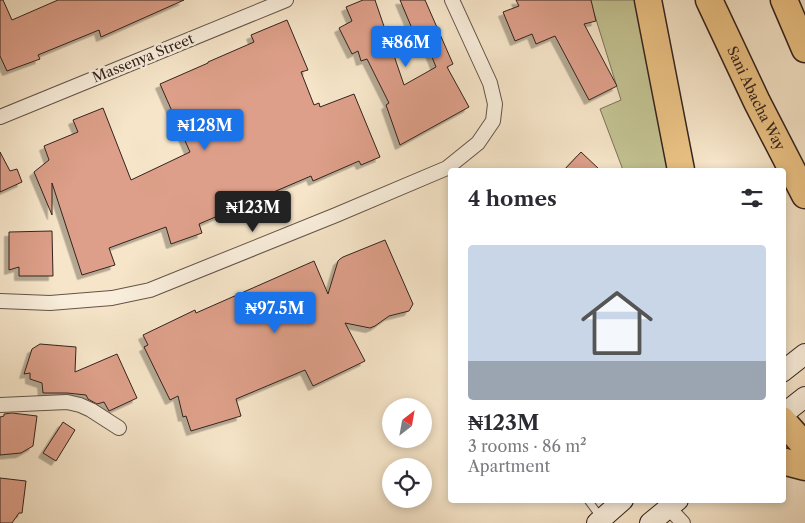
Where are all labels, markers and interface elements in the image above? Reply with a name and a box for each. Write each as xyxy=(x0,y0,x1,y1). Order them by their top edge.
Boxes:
pin: ₦86M xyxy=(376,26,436,68)
street label: Massenya Street xyxy=(90,29,196,87)
text: ₦86M xyxy=(382,32,430,52)
street label: Sani Abacha Way xyxy=(723,43,789,153)
pin: ₦128M xyxy=(170,108,240,151)
text: ₦128M xyxy=(177,115,233,135)
icon: filters xyxy=(738,184,766,212)
text: 4 homes xyxy=(468,186,557,211)
pin: ₦123M xyxy=(218,190,288,233)
text: ₦123M xyxy=(226,197,280,217)
icon: home xyxy=(572,278,662,368)
pin: ₦97.5M xyxy=(234,292,316,334)
text: ₦97.5M xyxy=(246,298,304,318)
north arrow xyxy=(382,398,432,448)
map controls xyxy=(382,398,432,508)
text: ₦123M xyxy=(468,410,539,435)
text: 3 rooms · 86 m² xyxy=(468,436,587,456)
text: Apartment xyxy=(468,456,550,476)
button: locate xyxy=(382,458,432,508)

